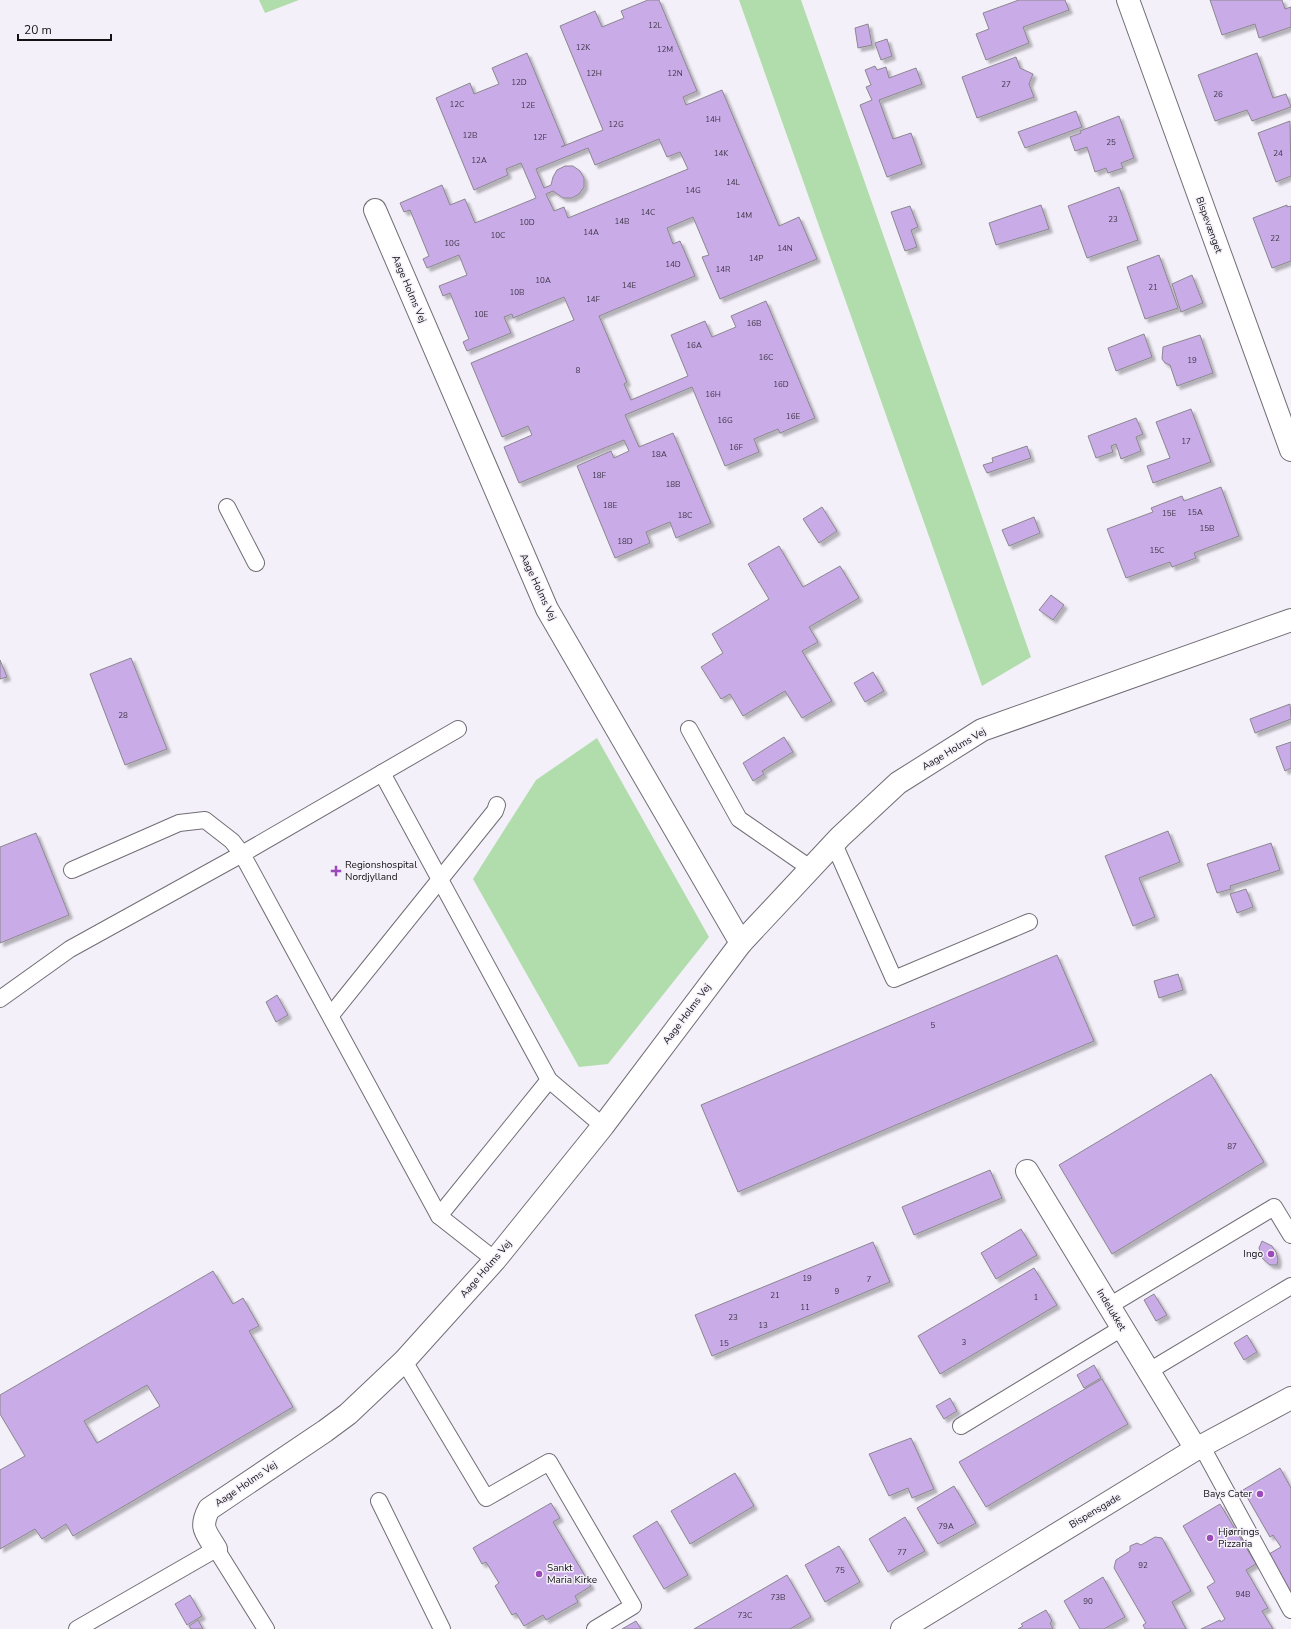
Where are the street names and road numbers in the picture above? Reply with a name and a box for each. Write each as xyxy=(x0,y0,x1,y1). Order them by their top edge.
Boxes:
street label: Bispevænget xyxy=(1192,195,1226,256)
street label: Aage Holms Vej xyxy=(388,253,430,325)
street label: Aage Holms Vej xyxy=(516,551,560,623)
street label: Aage Holms Vej xyxy=(919,724,989,774)
street label: Aage Holms Vej xyxy=(660,981,714,1047)
street label: Aage Holms Vej xyxy=(457,1237,515,1301)
street label: Indelukket xyxy=(1093,1286,1129,1334)
street label: Aage Holms Vej xyxy=(212,1458,280,1510)
street label: Bispensgade xyxy=(1067,1490,1123,1532)

